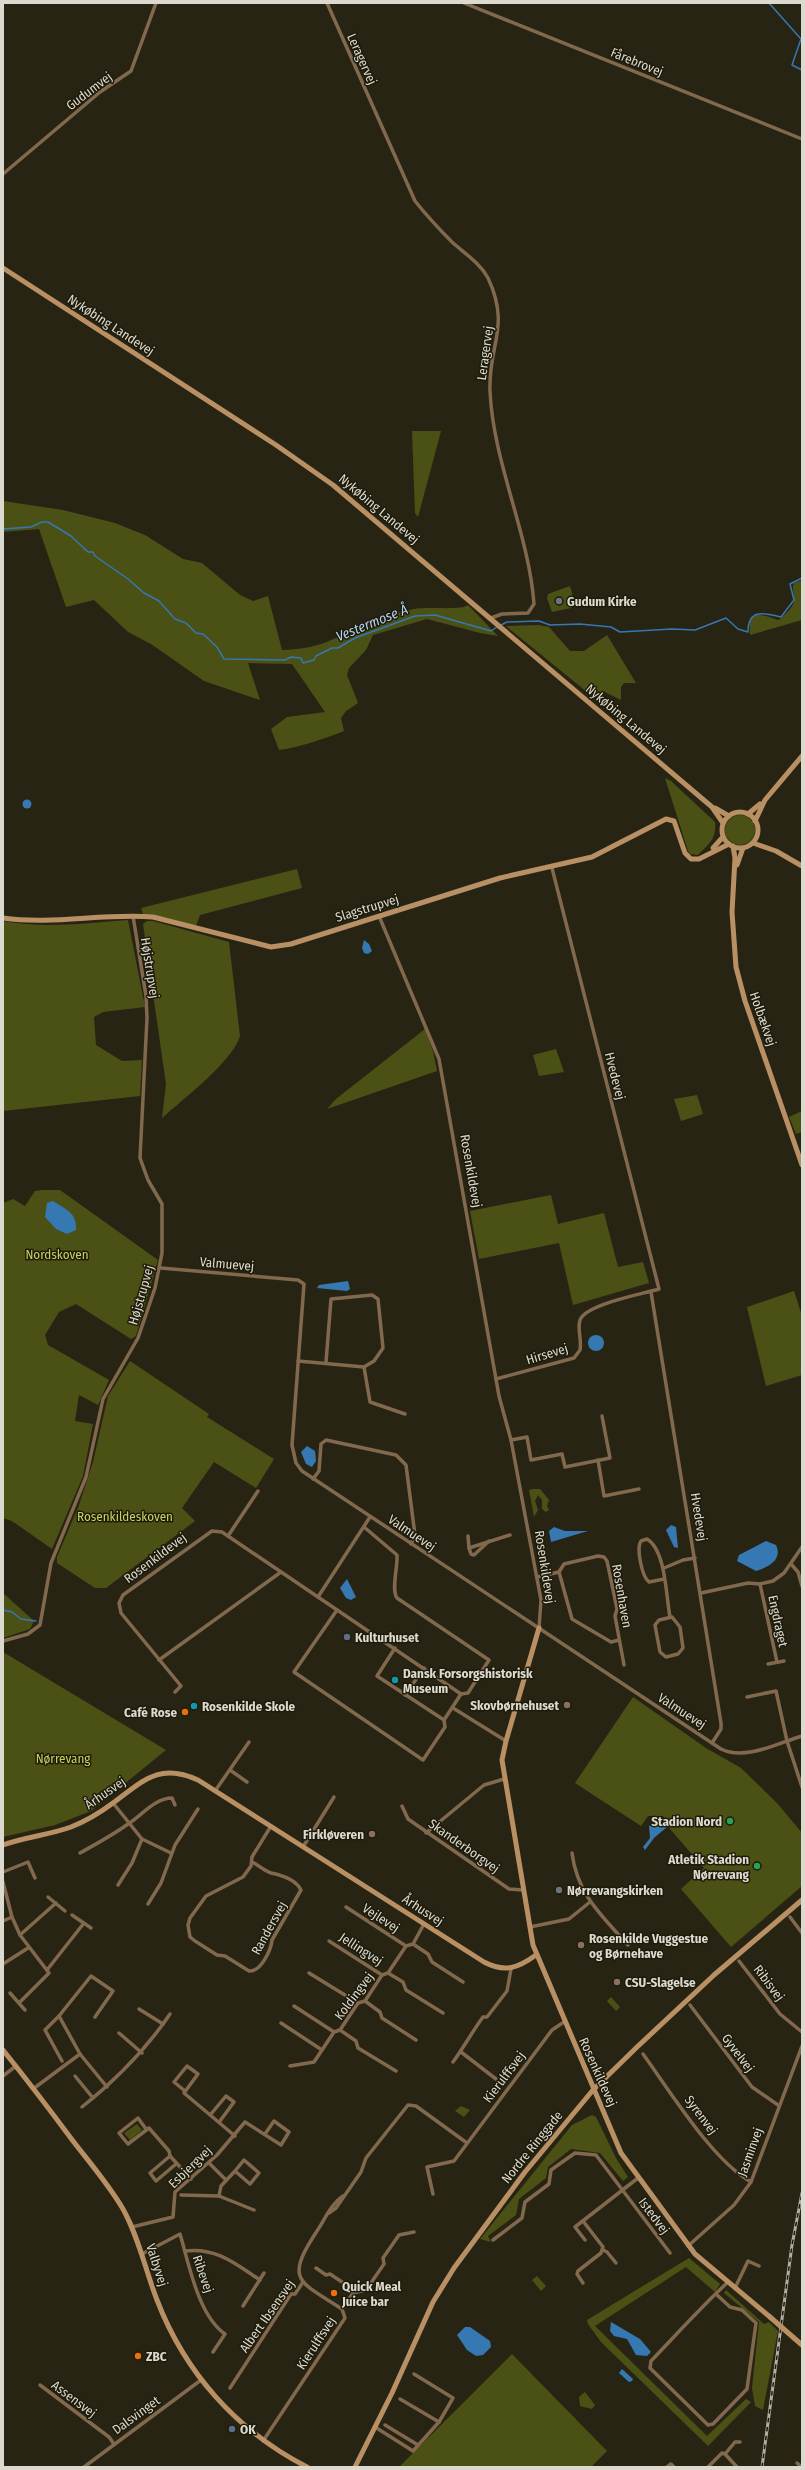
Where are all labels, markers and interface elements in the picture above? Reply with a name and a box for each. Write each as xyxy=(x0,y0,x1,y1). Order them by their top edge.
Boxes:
street label: Leragervej xyxy=(344,31,380,87)
street label: Fårebrovej xyxy=(609,45,665,79)
street label: Gudumvej xyxy=(63,69,115,113)
street label: Nykøbing Landevej xyxy=(65,291,157,359)
street label: Leragervej xyxy=(474,325,496,381)
street label: Nykøbing Landevej xyxy=(336,471,422,547)
place label: Gudum Kirke xyxy=(567,594,637,609)
marker: Gudum Kirke xyxy=(554,596,564,606)
water label: Vestermose Å xyxy=(333,600,410,645)
street label: Nykøbing Landevej xyxy=(583,681,669,757)
street label: Slagstrupvej xyxy=(333,891,401,925)
street label: Højstrupvej xyxy=(138,936,162,1000)
street label: Holbækvej xyxy=(747,990,779,1048)
street label: Hvedevej xyxy=(602,1051,628,1101)
street label: Rosenkildevej xyxy=(457,1133,485,1209)
park label: Nordskoven xyxy=(25,1247,89,1262)
street label: Valmuevej xyxy=(199,1254,255,1274)
street label: Højstrupvej xyxy=(125,1263,157,1327)
street label: Hirsevej xyxy=(524,1341,570,1367)
street label: Hvedevej xyxy=(688,1492,710,1542)
park label: Rosenkildeskoven xyxy=(77,1509,173,1524)
street label: Valmuevej xyxy=(385,1512,439,1554)
street label: Rosenkildevej xyxy=(532,1529,558,1605)
street label: Rosenkildevej xyxy=(121,1530,189,1586)
street label: Rosenhaven xyxy=(609,1563,635,1629)
street label: Engdraget xyxy=(765,1594,791,1649)
place label: Kulturhuset xyxy=(355,1630,420,1645)
marker: Kulturhuset xyxy=(342,1632,352,1642)
place label: Dansk Forsorgshistorisk Museum xyxy=(403,1666,533,1696)
marker: Dansk Forsorgshistorisk Museum xyxy=(390,1675,400,1685)
street label: Valmuevej xyxy=(655,1690,709,1732)
place label: Skovbørnehuset xyxy=(470,1698,559,1713)
place label: Rosenkilde Skole xyxy=(202,1699,296,1714)
marker: Skovbørnehuset xyxy=(562,1700,572,1710)
marker: Rosenkilde Skole xyxy=(189,1701,199,1711)
place label: Café Rose xyxy=(124,1705,177,1720)
marker: Café Rose xyxy=(180,1707,190,1717)
park label: Nørrevang xyxy=(36,1751,91,1766)
street label: Århusvej xyxy=(81,1773,128,1812)
place label: Stadion Nord xyxy=(651,1814,722,1829)
street label: Skanderborgvej xyxy=(426,1816,502,1876)
marker: Stadion Nord xyxy=(725,1816,735,1826)
place label: Firkløveren xyxy=(303,1827,364,1842)
marker: Firkløveren xyxy=(367,1829,377,1839)
place label: Atletik Stadion Nørrevang xyxy=(667,1852,750,1882)
marker: Atletik Stadion Nørrevang xyxy=(752,1861,762,1871)
place label: Nørrevangskirken xyxy=(567,1883,663,1898)
marker: Nørrevangskirken xyxy=(554,1885,564,1895)
street label: Århusvej xyxy=(400,1890,447,1929)
street label: Randersvej xyxy=(248,1899,290,1957)
street label: Vejlevej xyxy=(360,1900,402,1936)
street label: Jellingvej xyxy=(337,1929,385,1969)
place label: Rosenkilde Vuggestue og Børnehave xyxy=(589,1931,709,1961)
marker: Rosenkilde Vuggestue og Børnehave xyxy=(576,1940,586,1950)
street label: Ribisvej xyxy=(751,1962,787,2004)
street label: Koldingvej xyxy=(331,1969,377,2023)
place label: CSU-Slagelse xyxy=(625,1975,696,1990)
marker: CSU-Slagelse xyxy=(612,1977,622,1987)
street label: Gyvelvej xyxy=(719,2031,757,2075)
street label: Rosenkildevej xyxy=(576,2035,620,2109)
street label: Kierulffsvej xyxy=(480,2049,528,2105)
street label: Syrenvej xyxy=(681,2093,721,2137)
street label: Nordre Ringgade xyxy=(498,2108,566,2186)
street label: Jasminvej xyxy=(734,2126,766,2178)
street label: Esbjergvej xyxy=(165,2143,215,2191)
street label: Istedvej xyxy=(635,2195,673,2237)
street label: Valbyvej xyxy=(143,2242,171,2288)
street label: Ribevej xyxy=(190,2253,216,2295)
street label: Albert Ibsensvej xyxy=(236,2277,298,2355)
place label: Quick Meal Juice bar xyxy=(341,2279,401,2309)
marker: Quick Meal Juice bar xyxy=(329,2288,339,2298)
street label: Kierulffsvej xyxy=(293,2314,339,2372)
place label: ZBC xyxy=(146,2349,167,2364)
marker: ZBC xyxy=(133,2351,143,2361)
street label: Assensvej xyxy=(49,2377,99,2421)
street label: Dalsvinget xyxy=(109,2392,163,2437)
place label: OK xyxy=(240,2422,256,2437)
marker: OK xyxy=(227,2424,237,2434)

